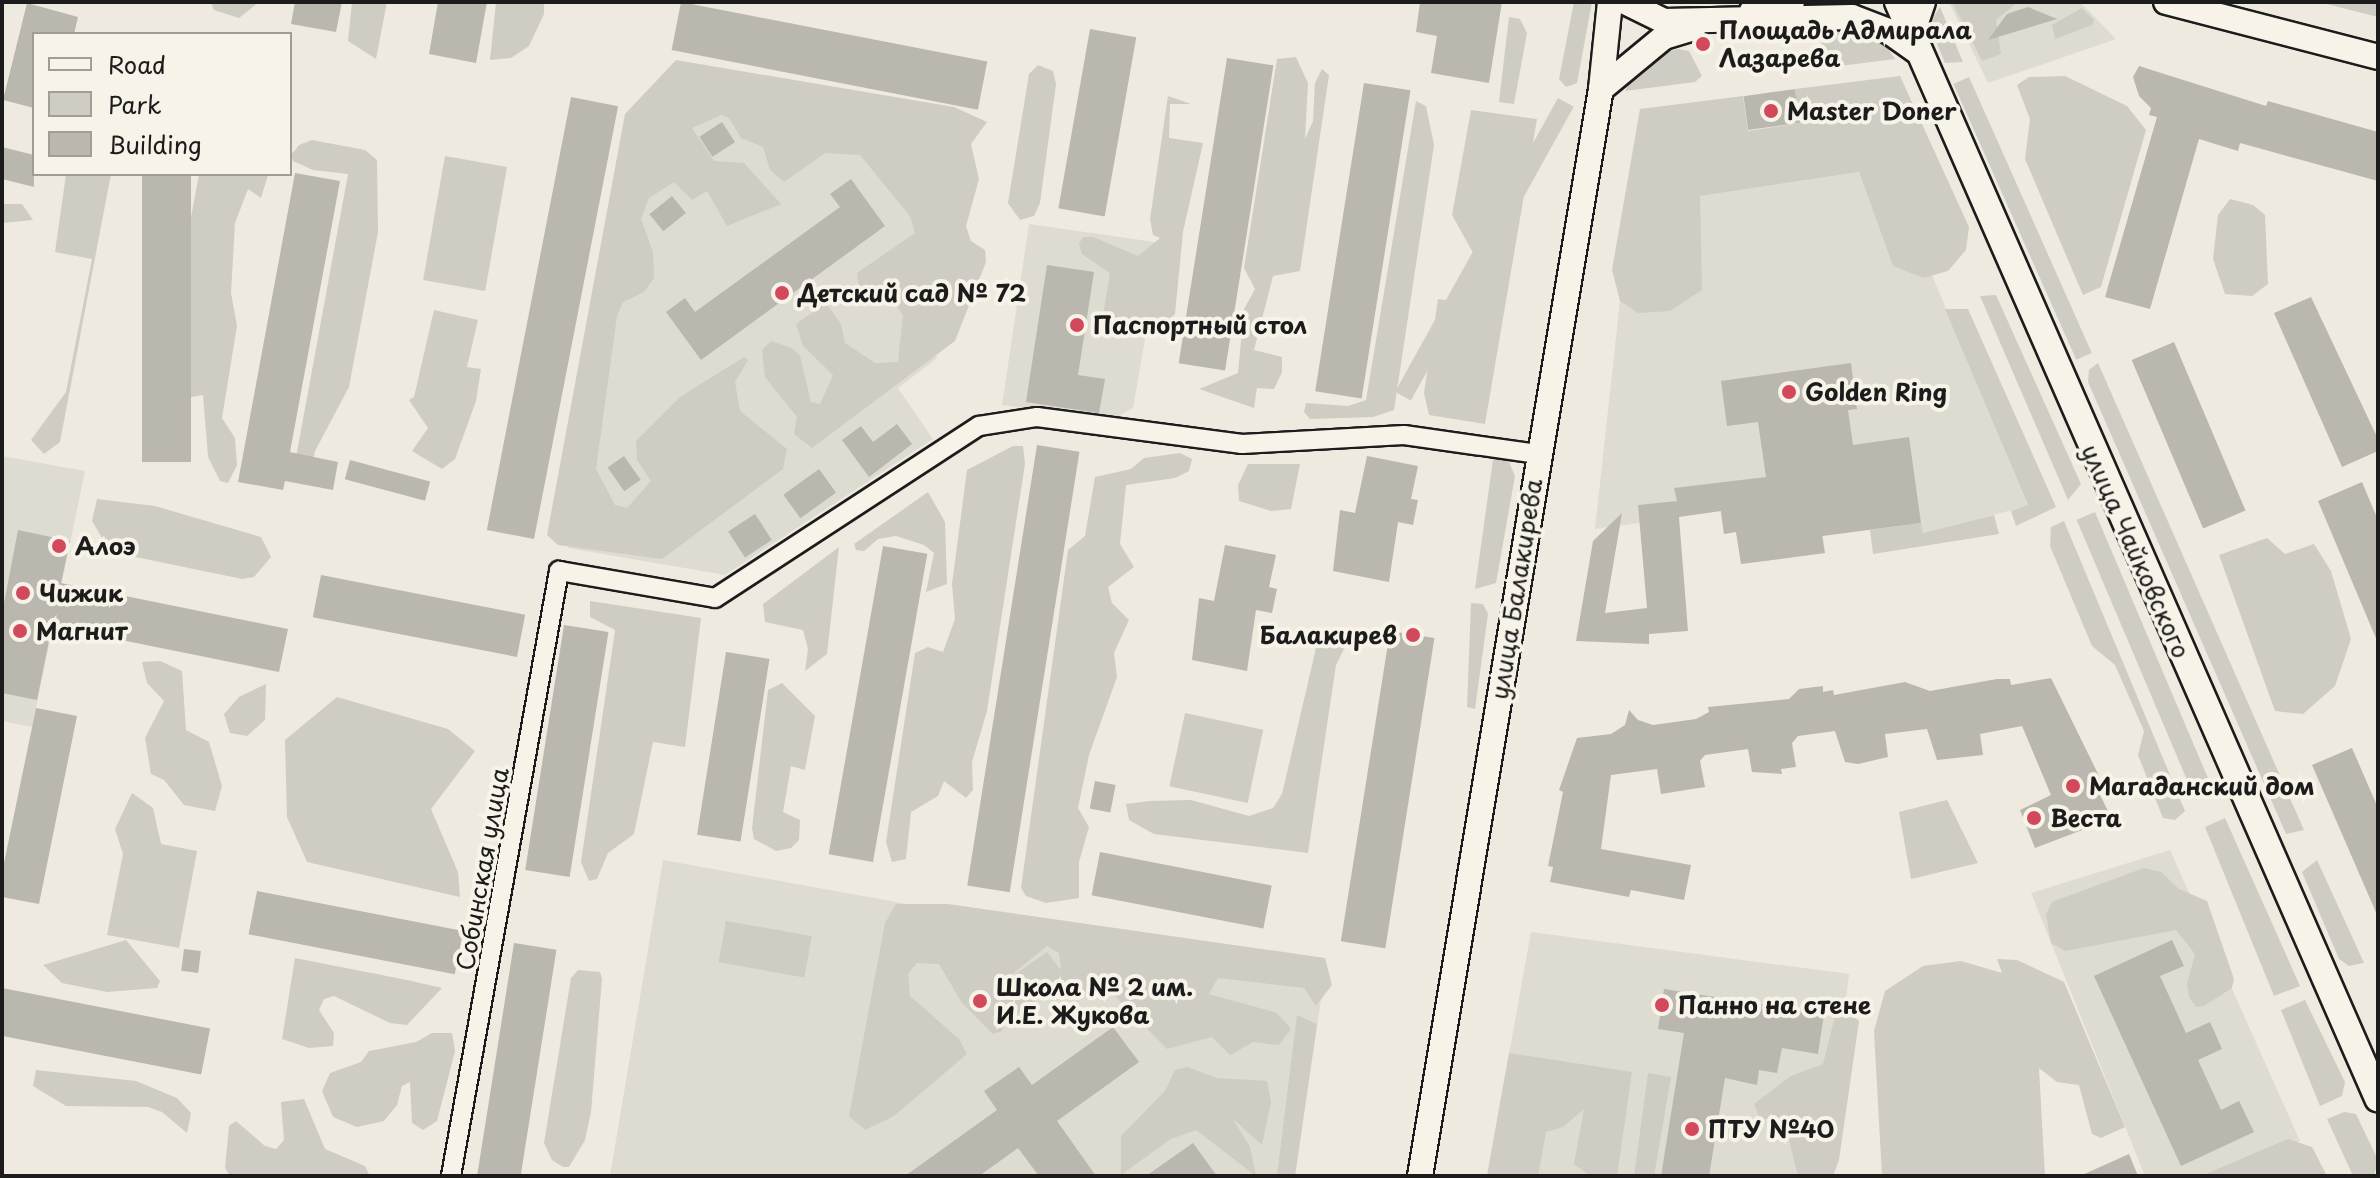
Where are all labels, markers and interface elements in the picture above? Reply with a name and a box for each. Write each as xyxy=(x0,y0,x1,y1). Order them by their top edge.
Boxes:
place label: Площадь Адмирала Лазарева xyxy=(1719,16,1972,72)
legend xyxy=(32,32,292,176)
marker: Площадь Адмирала Лазарева xyxy=(1694,35,1712,53)
text: Road xyxy=(108,46,166,82)
text: Park xyxy=(108,86,162,122)
place label: Master Doner xyxy=(1787,97,1957,125)
marker: Master Doner xyxy=(1762,102,1780,120)
text: Building xyxy=(108,126,202,162)
place label: Детский сад № 72 xyxy=(798,279,1027,307)
marker: Детский сад № 72 xyxy=(773,284,791,302)
place label: Паспортный стол xyxy=(1093,311,1308,339)
marker: Паспортный стол xyxy=(1068,316,1086,334)
place label: Golden Ring xyxy=(1805,378,1948,406)
marker: Golden Ring xyxy=(1780,383,1798,401)
street label: улица Чайковского xyxy=(2076,440,2196,662)
street label: улица Балакирева xyxy=(1484,476,1548,702)
place label: Алоэ xyxy=(75,532,136,560)
marker: Алоэ xyxy=(50,537,68,555)
place label: Чижик xyxy=(39,579,123,607)
marker: Чижик xyxy=(14,584,32,602)
place label: Магнит xyxy=(36,617,127,645)
place label: Балакирев xyxy=(1259,621,1397,649)
marker: Магнит xyxy=(11,622,29,640)
marker: Балакирев xyxy=(1404,626,1422,644)
street label: Собинская улица xyxy=(450,765,514,973)
place label: Магаданский дом xyxy=(2089,772,2315,800)
marker: Магаданский дом xyxy=(2064,777,2082,795)
place label: Веста xyxy=(2050,804,2122,832)
marker: Веста xyxy=(2025,809,2043,827)
place label: Школа № 2 им. И.Е. Жукова xyxy=(996,973,1195,1029)
place label: Панно на стене xyxy=(1678,991,1873,1019)
marker: Школа № 2 им. И.Е. Жукова xyxy=(971,992,989,1010)
marker: Панно на стене xyxy=(1653,996,1671,1014)
place label: ПТУ №40 xyxy=(1708,1115,1834,1143)
marker: ПТУ №40 xyxy=(1683,1120,1701,1138)

